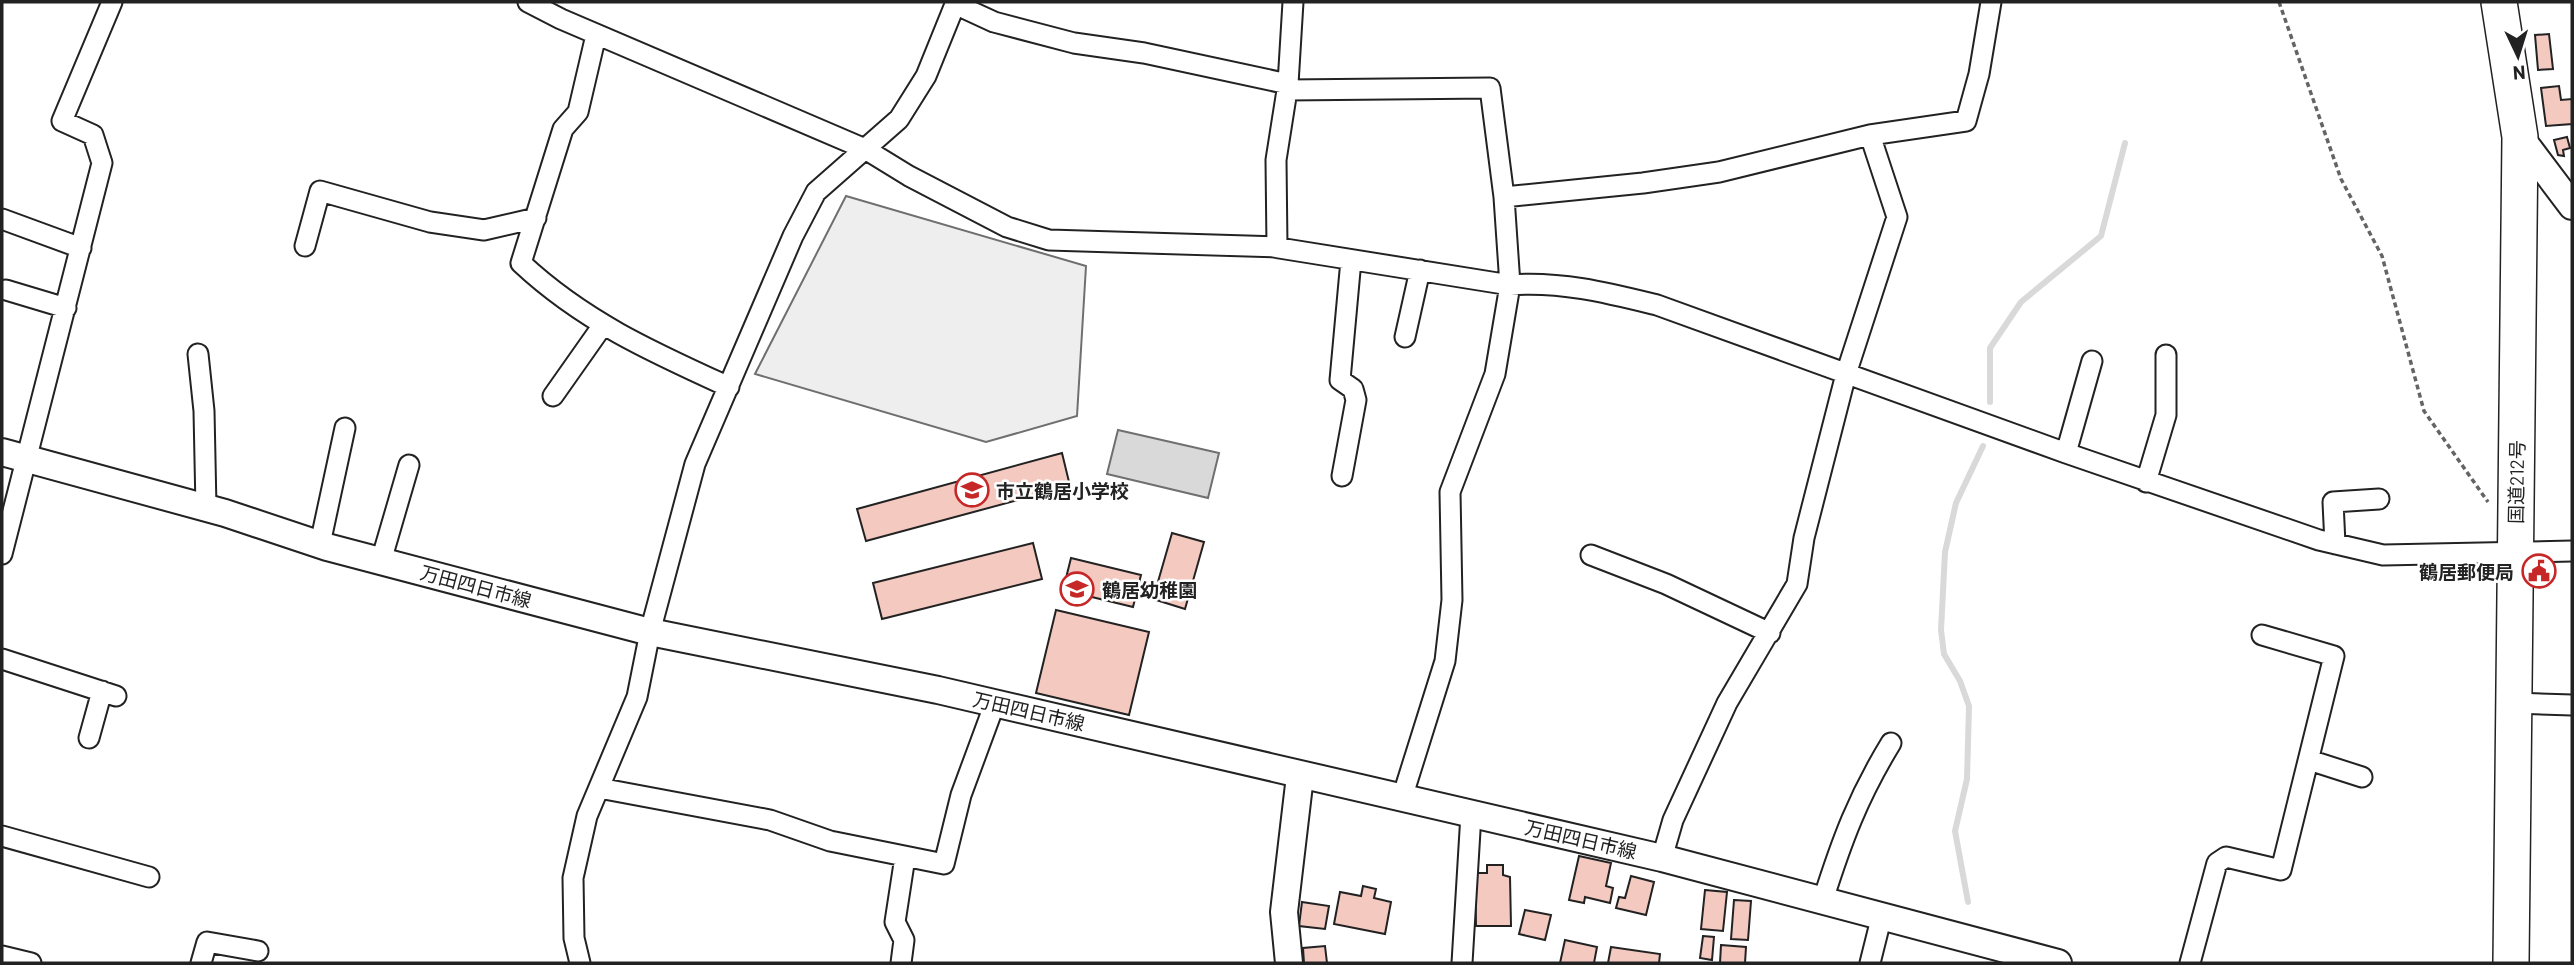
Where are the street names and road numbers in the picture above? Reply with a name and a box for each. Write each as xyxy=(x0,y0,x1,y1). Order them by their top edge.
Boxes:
street label: 国道212号 xyxy=(2504,440,2528,524)
street label: 万田四日市線 xyxy=(418,560,534,612)
street label: 万田四日市線 xyxy=(971,687,1087,735)
street label: 万田四日市線 xyxy=(1523,815,1639,863)

